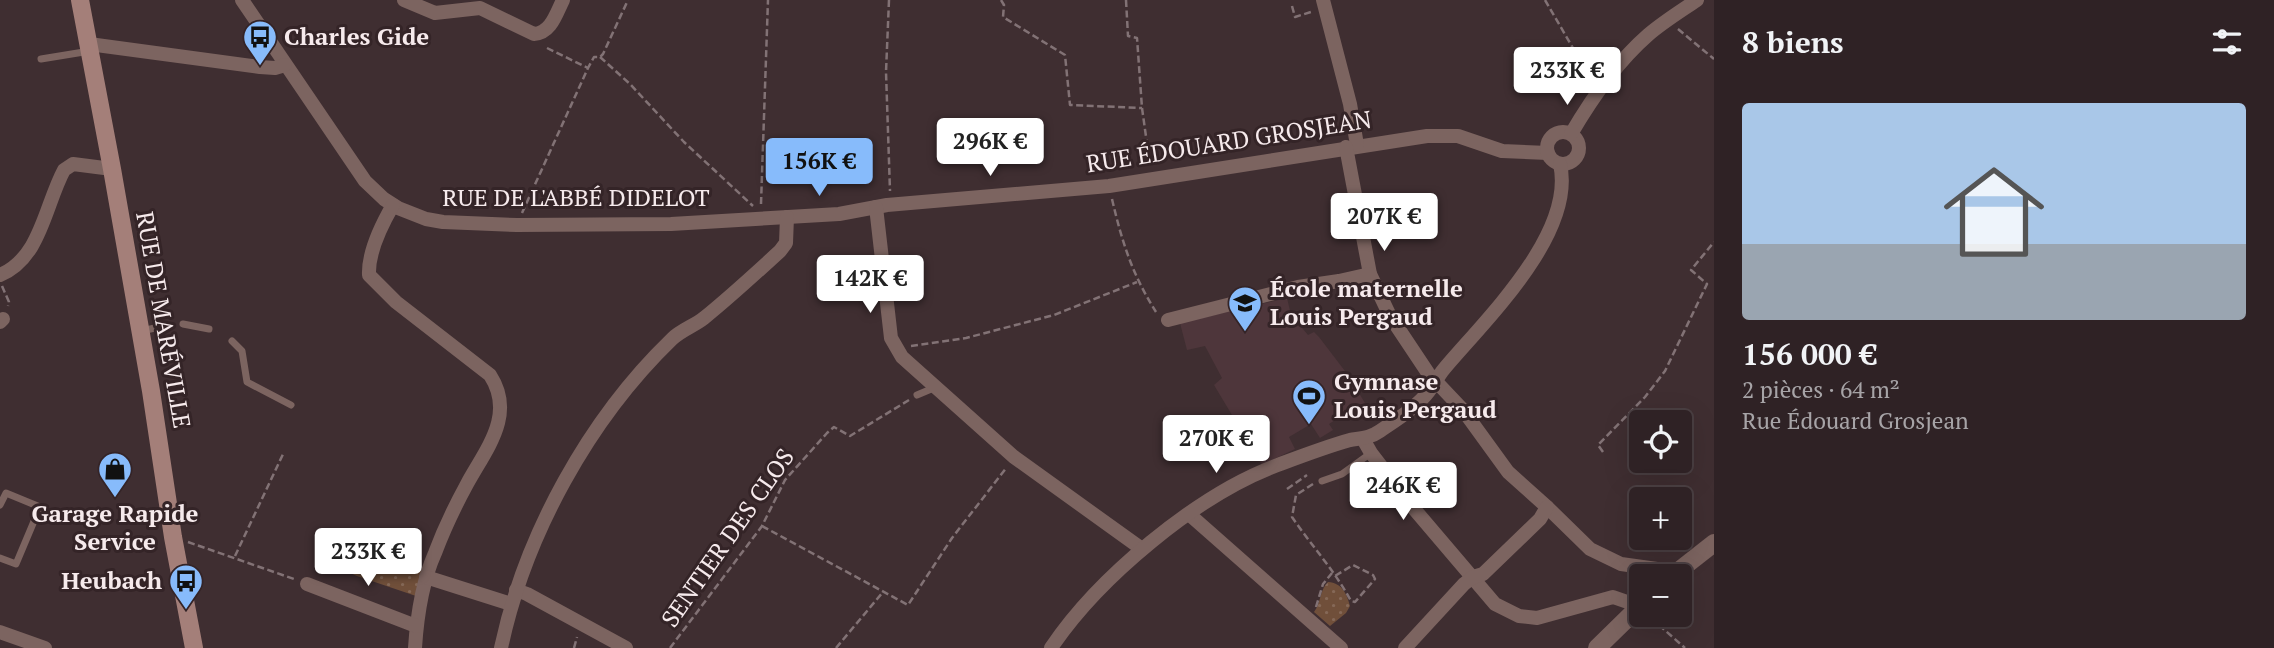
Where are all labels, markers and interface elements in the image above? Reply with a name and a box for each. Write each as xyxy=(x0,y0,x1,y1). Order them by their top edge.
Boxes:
bus stop icon: Charles Gide xyxy=(241,18,279,67)
place label: Charles Gide xyxy=(284,20,429,52)
text: 8 biens xyxy=(1742,22,1844,62)
icon: filters xyxy=(2208,23,2246,61)
pin: 233K € xyxy=(1510,48,1624,107)
text: 233K € xyxy=(1530,54,1604,85)
street label: RUE ÉDOUARD GROSJEAN xyxy=(1084,103,1374,179)
pin: 296K € xyxy=(933,118,1047,178)
text: 296K € xyxy=(953,125,1027,156)
pin: 156K € xyxy=(762,138,876,198)
text: 156K € xyxy=(782,145,856,176)
icon: home xyxy=(1931,149,2057,275)
street label: RUE DE L'ABBÉ DIDELOT xyxy=(442,181,710,213)
pin: 207K € xyxy=(1327,194,1441,253)
text: 207K € xyxy=(1347,200,1421,231)
street label: RUE DE MARÉVILLE xyxy=(129,209,199,431)
pin: 142K € xyxy=(813,256,927,315)
text: 142K € xyxy=(833,262,907,293)
place label: École maternelle Louis Pergaud xyxy=(1270,272,1463,332)
school or university icon: École maternelle Louis Pergaud xyxy=(1226,284,1264,333)
text: 156 000 € xyxy=(1742,334,1877,374)
place label: Gymnase Louis Pergaud xyxy=(1334,365,1497,425)
text: 2 pièces · 64 m² xyxy=(1742,374,1900,405)
sports icon: Gymnase Louis Pergaud xyxy=(1290,377,1328,426)
text: Rue Édouard Grosjean xyxy=(1742,405,1969,436)
map controls xyxy=(1629,410,1692,627)
button: locate xyxy=(1629,410,1692,473)
pin: 270K € xyxy=(1159,416,1273,475)
text: 270K € xyxy=(1179,422,1253,453)
street label: SENTIER DES CLOS xyxy=(654,442,801,633)
shop icon: Garage Rapide Service xyxy=(96,450,134,499)
pin: 246K € xyxy=(1346,462,1460,522)
text: 246K € xyxy=(1366,469,1440,500)
button: + xyxy=(1629,487,1692,550)
place label: Garage Rapide Service xyxy=(32,497,199,557)
pin: 233K € xyxy=(311,528,425,588)
text: 233K € xyxy=(331,535,405,566)
bus stop icon: Heubach xyxy=(167,562,205,611)
place label: Heubach xyxy=(61,564,163,596)
button: − xyxy=(1629,564,1692,627)

